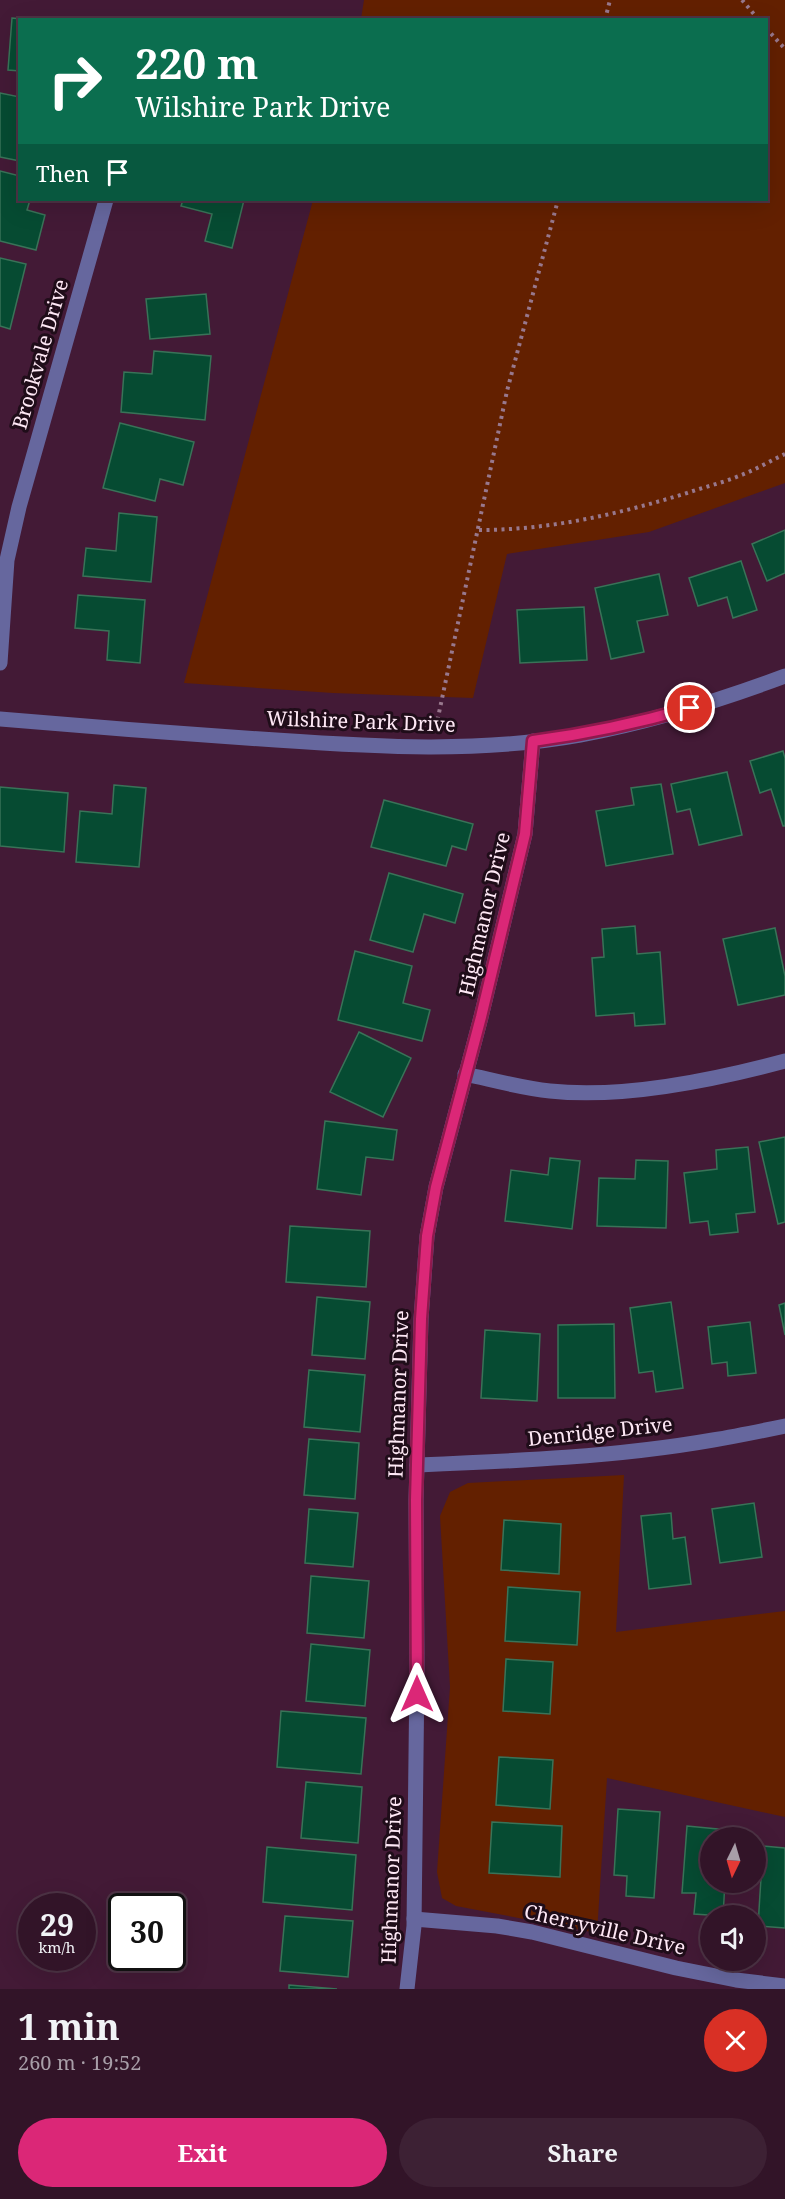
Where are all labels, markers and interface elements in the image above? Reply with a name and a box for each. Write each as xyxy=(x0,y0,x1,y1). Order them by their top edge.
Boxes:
text: 220 m xyxy=(135,34,259,91)
icon: right xyxy=(36,42,114,120)
text: Wilshire Park Drive xyxy=(135,88,391,125)
icon: arrive xyxy=(101,156,134,189)
text: Then xyxy=(36,158,89,188)
street label: Brookvale Drive xyxy=(6,276,74,432)
pin xyxy=(664,682,715,733)
icon: arrive xyxy=(673,691,706,724)
street label: Wilshire Park Drive xyxy=(266,704,456,738)
street label: Highmanor Drive xyxy=(452,829,516,999)
street label: Highmanor Drive xyxy=(382,1310,414,1478)
street label: Denridge Drive xyxy=(526,1410,674,1452)
position arrow xyxy=(385,1662,449,1726)
street label: Highmanor Drive xyxy=(375,1796,407,1964)
north arrow xyxy=(700,1827,766,1893)
map controls xyxy=(700,1827,766,1971)
speed limit sign: 30 xyxy=(108,1893,186,1971)
street label: Cherryville Drive xyxy=(522,1897,688,1961)
text: 29 xyxy=(40,1904,74,1945)
button: sound xyxy=(700,1905,766,1971)
text: km/h xyxy=(39,1937,75,1957)
text: 1 min xyxy=(18,2002,120,2051)
button: close xyxy=(704,2009,767,2072)
text: 260 m · 19:52 xyxy=(18,2049,141,2076)
button: Exit xyxy=(18,2118,387,2187)
button: Share xyxy=(399,2118,767,2187)

